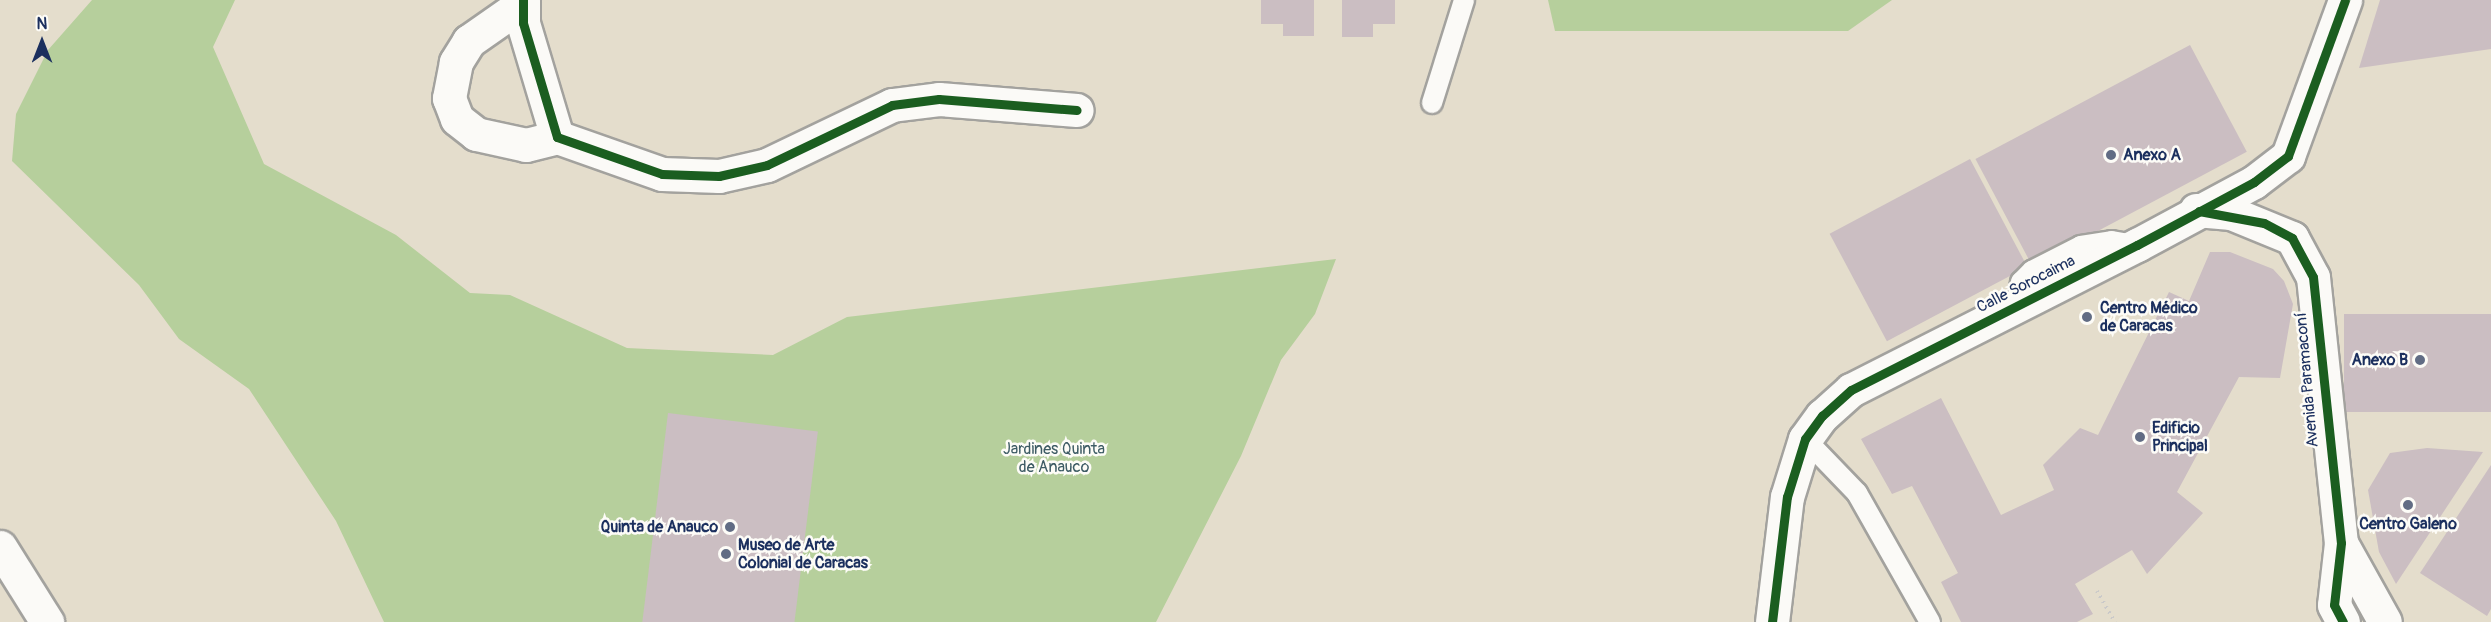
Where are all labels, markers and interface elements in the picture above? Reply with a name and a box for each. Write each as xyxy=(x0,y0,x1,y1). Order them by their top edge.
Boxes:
north arrow xyxy=(12,12,72,72)
text: N xyxy=(37,14,47,34)
place label: Anexo A xyxy=(2123,145,2181,165)
marker: Anexo A xyxy=(2104,148,2118,162)
street label: Calle Sorocaima xyxy=(1974,251,2078,317)
place label: Centro Médico de Caracas xyxy=(2100,298,2198,336)
marker: Centro Médico de Caracas xyxy=(2078,308,2096,326)
street label: Avenida Paramaconí xyxy=(2292,312,2322,448)
place label: Anexo B xyxy=(2352,350,2408,370)
marker: Anexo B xyxy=(2413,353,2427,367)
place label: Edificio Principal xyxy=(2152,418,2208,456)
marker: Edificio Principal xyxy=(2133,430,2147,444)
park label: Jardines Quinta de Anauco xyxy=(1003,439,1105,477)
marker: Centro Galeno xyxy=(2401,498,2415,512)
place label: Centro Galeno xyxy=(2359,514,2457,534)
place label: Quinta de Anauco xyxy=(601,517,718,537)
marker: Quinta de Anauco xyxy=(723,520,737,534)
place label: Museo de Arte Colonial de Caracas xyxy=(738,535,868,573)
marker: Museo de Arte Colonial de Caracas xyxy=(719,547,733,561)

